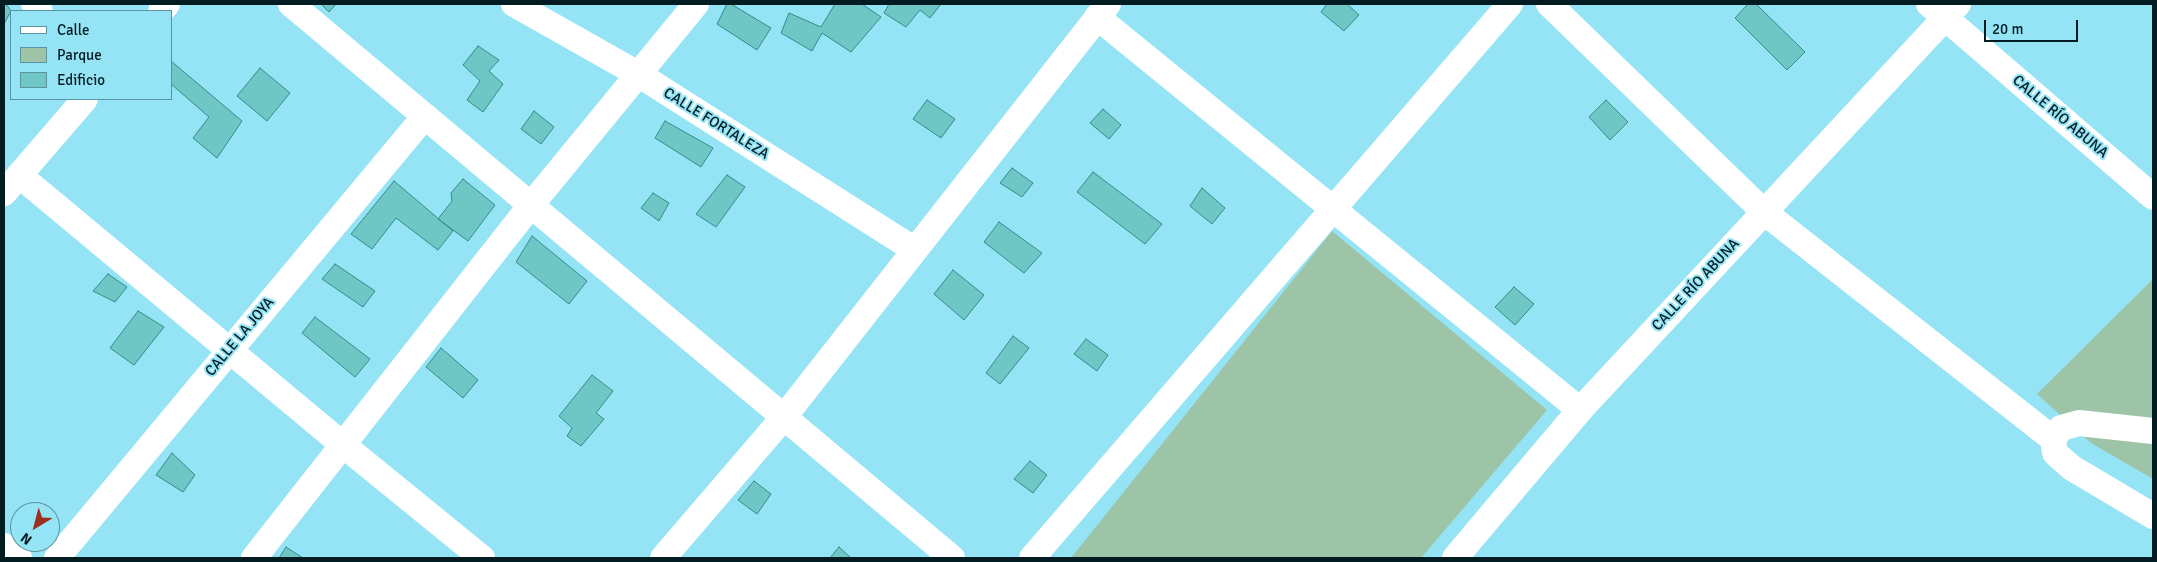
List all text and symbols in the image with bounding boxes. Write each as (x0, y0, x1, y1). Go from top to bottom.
legend (10, 10, 172, 100)
scale bar (1987, 10, 2081, 42)
text: 20 m (1992, 20, 2023, 38)
text: Calle (57, 21, 90, 39)
text: Parque (57, 46, 102, 64)
text: Edificio (57, 71, 105, 89)
street label: CALLE RÍO ABUNA (2008, 72, 2112, 162)
street label: CALLE FORTALEZA (660, 84, 772, 164)
street label: CALLE RÍO ABUNA (1649, 235, 1743, 335)
street label: CALLE LA JOYA (202, 294, 278, 380)
north arrow (10, 502, 60, 552)
text: N (17, 529, 35, 548)

